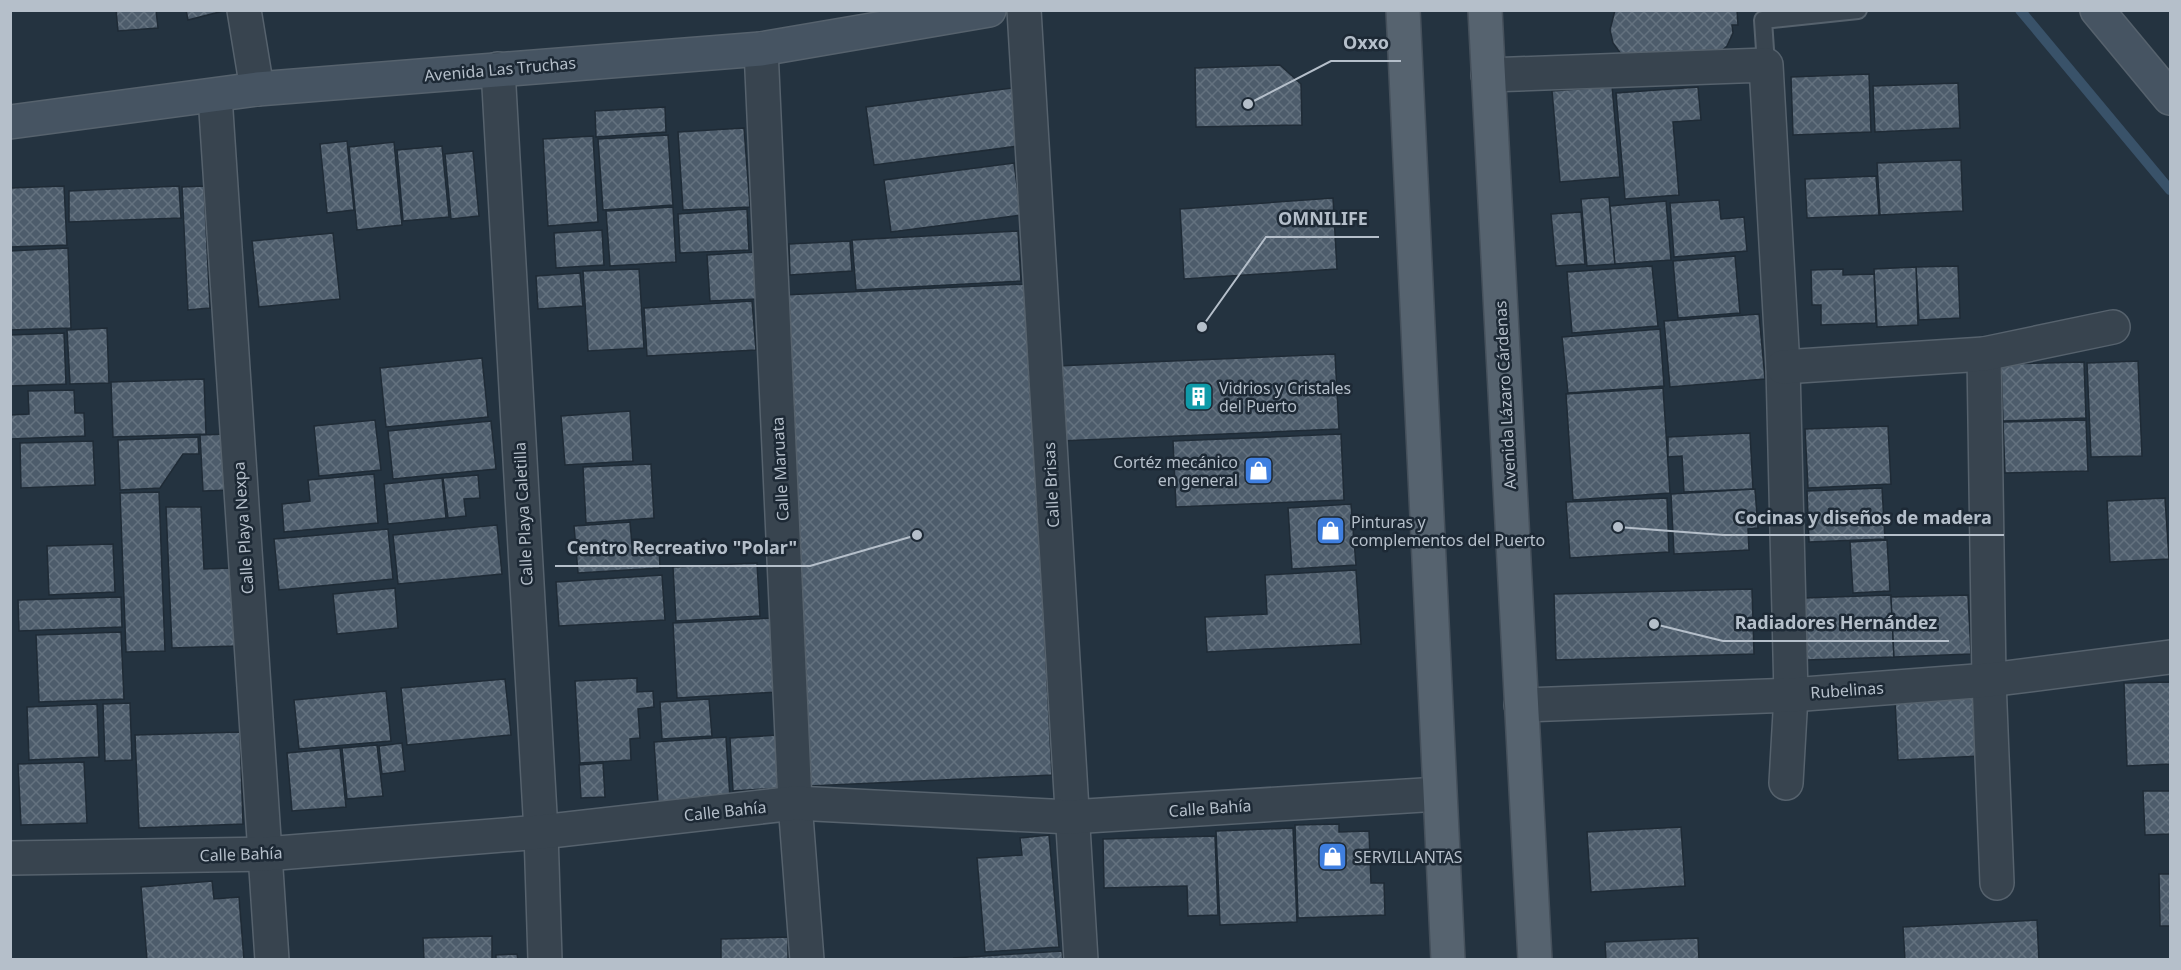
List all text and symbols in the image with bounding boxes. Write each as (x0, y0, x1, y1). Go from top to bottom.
callout: Oxxo (1331, 25, 1401, 61)
text: Oxxo (1343, 30, 1389, 54)
street label: Avenida Las Truchas (423, 51, 577, 87)
callout: OMNILIFE (1266, 201, 1379, 237)
text: OMNILIFE (1278, 206, 1368, 230)
street label: Avenida Lázaro Cárdenas (1489, 300, 1521, 490)
place label: Vidrios y Cristales del Puerto (1219, 377, 1351, 417)
building icon: Vidrios y Cristales del Puerto (1182, 381, 1214, 413)
street label: Calle Maruata (766, 416, 794, 522)
street label: Calle Brisas (1038, 441, 1064, 529)
street label: Calle Playa Caletilla (508, 442, 538, 586)
place label: Cortéz mecánico en general (1113, 451, 1238, 491)
shop icon: Cortéz mecánico en general (1243, 455, 1275, 487)
street label: Calle Playa Nexpa (227, 461, 259, 595)
callout: Cocinas y diseños de madera (1723, 499, 2004, 535)
text: Cocinas y diseños de madera (1734, 505, 1992, 529)
place label: Pinturas y complementos del Puerto (1351, 511, 1545, 551)
shop icon: Pinturas y complementos del Puerto (1314, 515, 1346, 547)
callout: Centro Recreativo "Polar" (555, 530, 810, 566)
text: Centro Recreativo "Polar" (567, 535, 797, 559)
callout: Radiadores Hernández (1723, 605, 1949, 641)
text: Radiadores Hernández (1735, 610, 1937, 634)
street label: Rubelinas (1810, 676, 1884, 704)
street label: Calle Bahía (1168, 794, 1252, 822)
street label: Calle Bahía (683, 796, 767, 826)
shop icon: SERVILLANTAS (1317, 841, 1349, 873)
street label: Calle Bahía (199, 842, 283, 866)
place label: SERVILLANTAS (1354, 846, 1463, 868)

